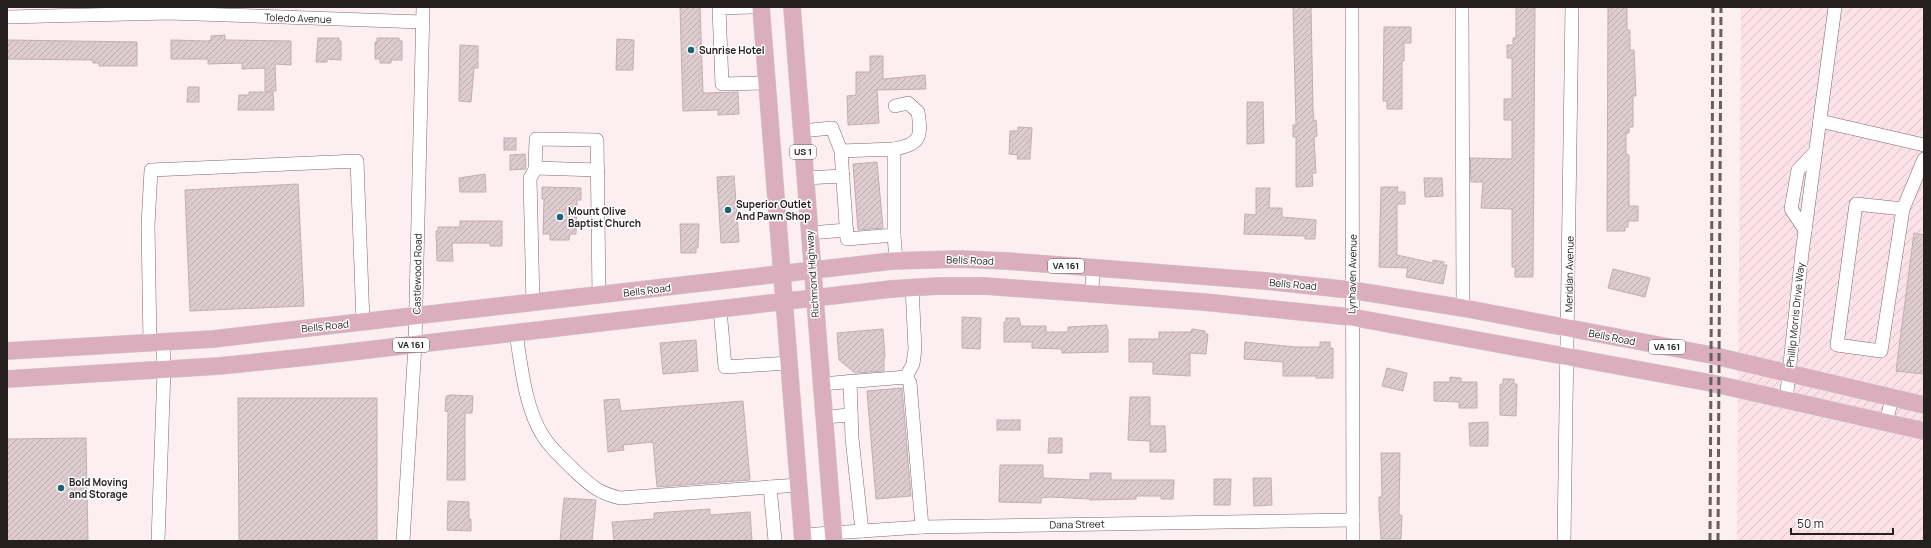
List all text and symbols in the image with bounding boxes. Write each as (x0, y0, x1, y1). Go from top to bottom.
street label: Toledo Avenue (264, 10, 332, 26)
place label: Sunrise Hotel (699, 43, 765, 57)
marker: Sunrise Hotel (686, 45, 696, 55)
road number: US 1 (790, 145, 816, 159)
place label: Superior Outlet And Pawn Shop (736, 197, 811, 223)
place label: Mount Olive Baptist Church (568, 204, 641, 230)
marker: Superior Outlet And Pawn Shop (723, 205, 733, 215)
marker: Mount Olive Baptist Church (555, 212, 565, 222)
street label: Richmond Highway (802, 229, 822, 318)
street label: Castlewood Road (409, 233, 425, 315)
street label: Lynhaven Avenue (1344, 234, 1360, 314)
street label: Meridian Avenue (1561, 236, 1577, 312)
street label: Bells Road (946, 252, 994, 268)
road number: VA 161 (1048, 259, 1084, 273)
street label: Phillip Morris Drive Way (1783, 261, 1808, 368)
street label: Bells Road (1269, 275, 1317, 293)
street label: Bells Road (623, 280, 672, 300)
street label: Bells Road (301, 317, 349, 335)
street label: Bells Road (1587, 326, 1637, 348)
road number: VA 161 (393, 338, 429, 352)
road number: VA 161 (1649, 340, 1685, 354)
place label: Bold Moving and Storage (69, 475, 128, 501)
marker: Bold Moving and Storage (56, 483, 66, 493)
scale bar (1791, 510, 1893, 536)
text: 50 m (1797, 515, 1824, 532)
street label: Dana Street (1049, 517, 1105, 531)

